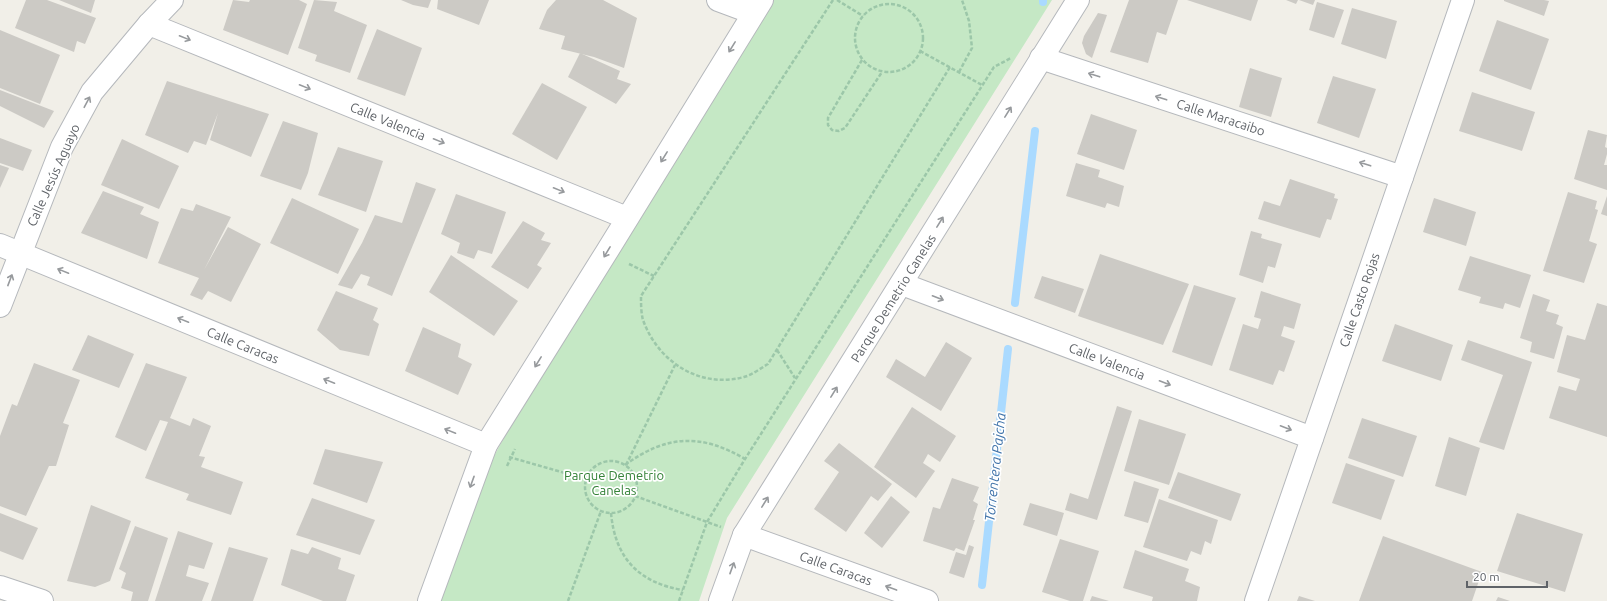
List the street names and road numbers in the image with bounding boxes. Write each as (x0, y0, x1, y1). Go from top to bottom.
street label: Calle Maracaibo (1175, 96, 1267, 138)
street label: Calle Valencia (348, 99, 428, 143)
street label: Calle Jesús Aguayo (24, 122, 82, 228)
street label: Parque Demetrio Canelas (848, 231, 938, 364)
street label: Calle Casto Rojas (1336, 251, 1382, 349)
street label: Calle Caracas (205, 324, 281, 366)
street label: Calle Valencia (1067, 340, 1147, 382)
street label: Calle Caracas (798, 548, 875, 588)

